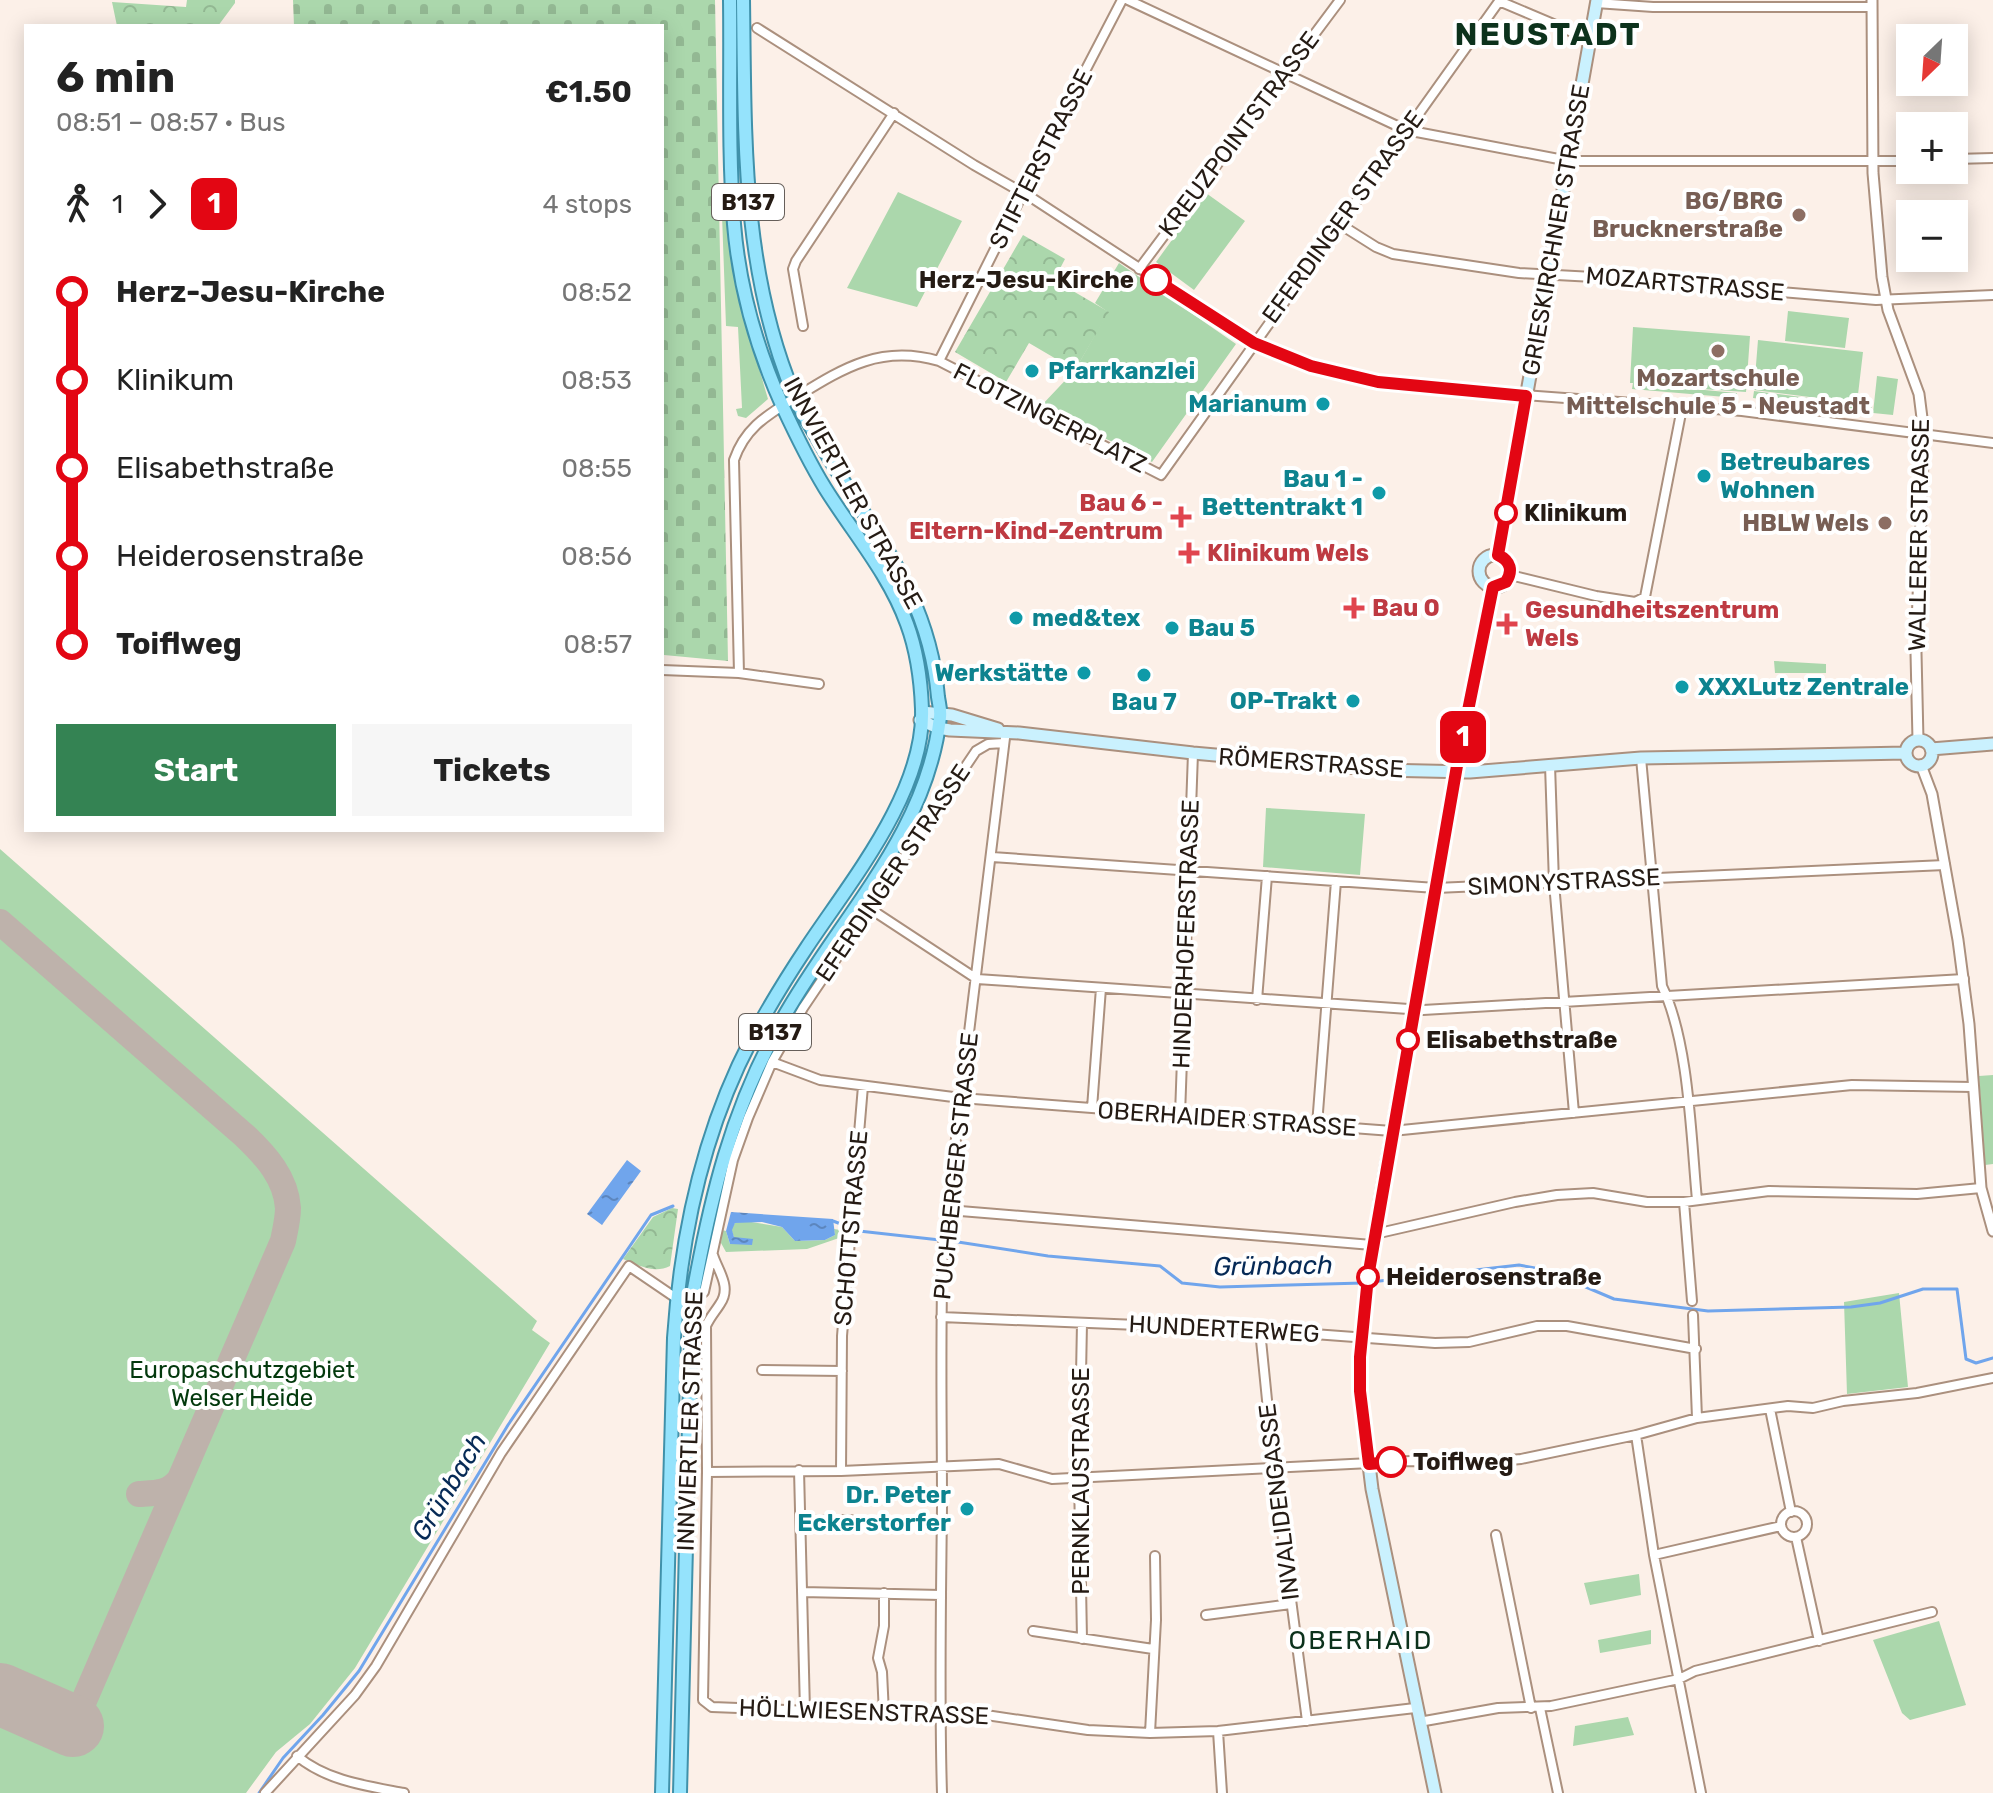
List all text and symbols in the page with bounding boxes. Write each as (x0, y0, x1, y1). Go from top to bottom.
district label: NEUSTADT (1454, 15, 1642, 53)
north arrow (1896, 24, 1968, 96)
map controls (1896, 24, 1968, 272)
street label: KREUZPOINTSTRASSE (1153, 26, 1325, 242)
text: 6 min (56, 51, 175, 103)
street label: STIFTERSTRASSE (984, 64, 1098, 254)
text: €1.50 (545, 74, 632, 110)
street label: GRIESKIRCHNER STRASSE (1517, 82, 1595, 378)
street label: EFERDINGER STRASSE (1257, 105, 1429, 329)
text: 08:51 – 08:57 · Bus (56, 107, 286, 138)
button: + (1896, 112, 1968, 184)
icon: walk (56, 182, 100, 226)
icon: forward (135, 182, 179, 226)
road number: B137 (712, 184, 784, 220)
text: 1 (207, 187, 221, 220)
place label: BG/BRG Brucknerstraße (1592, 187, 1783, 243)
text: 1 (112, 189, 123, 220)
text: 4 stops (542, 189, 632, 220)
button: − (1896, 200, 1968, 272)
marker: BG/BRG Brucknerstraße (1790, 206, 1808, 224)
street label: MOZARTSTRASSE (1584, 261, 1786, 307)
marker: Herz-Jesu-Kirche (1141, 265, 1171, 295)
place label: Herz-Jesu-Kirche (919, 266, 1134, 294)
text: Herz-Jesu-Kirche (116, 274, 385, 310)
text: 08:52 (562, 277, 632, 308)
marker: Mozartschule Mittelschule 5 - Neustadt (1709, 342, 1727, 360)
street label: FLOTZINGERPLATZ (949, 357, 1151, 479)
place label: Pfarrkanzlei (1048, 357, 1195, 385)
text: Klinikum (116, 362, 234, 398)
marker: Pfarrkanzlei (1023, 362, 1041, 380)
place label: Mozartschule Mittelschule 5 - Neustadt (1566, 364, 1870, 420)
text: 08:53 (561, 365, 632, 396)
street label: INNVIERTLER STRASSE (778, 372, 928, 614)
place label: Marianum (1188, 390, 1307, 418)
marker: Marianum (1314, 395, 1332, 413)
street label: WALLERER STRASSE (1903, 418, 1935, 652)
place label: Betreubares Wohnen (1720, 448, 1870, 504)
text: Elisabethstraße (116, 450, 334, 486)
text: 08:55 (561, 453, 632, 484)
place label: Bau 1 - Bettentrakt 1 (1202, 465, 1363, 521)
marker: Betreubares Wohnen (1695, 467, 1713, 485)
marker: Bau 1 - Bettentrakt 1 (1370, 484, 1388, 502)
place label: Bau 6 - Eltern-Kind-Zentrum (909, 489, 1163, 545)
place label: Klinikum (1524, 499, 1627, 527)
marker: Klinikum (1495, 502, 1517, 524)
marker: Bau 6 - Eltern-Kind-Zentrum (1170, 506, 1192, 528)
place label: HBLW Wels (1742, 509, 1869, 537)
marker: HBLW Wels (1876, 514, 1894, 532)
text: Heiderosenstraße (116, 538, 364, 574)
place label: Klinikum Wels (1207, 539, 1369, 567)
text: 08:56 (561, 541, 632, 572)
marker: Klinikum Wels (1178, 542, 1200, 564)
place label: Bau 0 (1372, 594, 1440, 622)
place label: Gesundheitszentrum Wels (1525, 596, 1779, 652)
marker: Bau 0 (1343, 597, 1365, 619)
place label: med&tex (1032, 604, 1140, 632)
marker: med&tex (1007, 609, 1025, 627)
marker: Gesundheitszentrum Wels (1496, 613, 1518, 635)
place label: Bau 5 (1188, 614, 1255, 642)
marker: Bau 5 (1163, 619, 1181, 637)
text: Toiflweg (116, 626, 242, 662)
text: 08:57 (564, 629, 632, 660)
place label: Werkstätte (934, 659, 1068, 687)
marker: Werkstätte (1075, 664, 1093, 682)
marker: Bau 7 (1135, 666, 1153, 684)
place label: XXXLutz Zentrale (1698, 673, 1909, 701)
marker: XXXLutz Zentrale (1673, 678, 1691, 696)
place label: OP-Trakt (1230, 687, 1337, 715)
place label: Bau 7 (1111, 688, 1177, 716)
marker: OP-Trakt (1344, 692, 1362, 710)
line badge: 1 (1437, 711, 1489, 763)
text: 1 (1456, 720, 1470, 753)
button: Start (56, 724, 336, 816)
button: Tickets (352, 724, 632, 816)
street label: RÖMERSTRASSE (1217, 743, 1405, 783)
street label: EFERDINGER STRASSE (810, 759, 976, 987)
street label: HINDERHOFERSTRASSE (1167, 799, 1205, 1069)
street label: SIMONYSTRASSE (1467, 863, 1661, 901)
road number: B137 (739, 1014, 811, 1050)
place label: Elisabethstraße (1426, 1026, 1618, 1054)
marker: Elisabethstraße (1397, 1029, 1419, 1051)
street label: PUCHBERGER STRASSE (928, 1031, 984, 1301)
street label: OBERHAIDER STRASSE (1097, 1096, 1357, 1142)
street label: SCHOTTSTRASSE (829, 1129, 873, 1327)
water label: Grünbach (1213, 1249, 1333, 1283)
place label: Heiderosenstraße (1386, 1263, 1602, 1291)
marker: Heiderosenstraße (1357, 1266, 1379, 1288)
street label: INNVIERTLER STRASSE (671, 1290, 709, 1552)
street label: HUNDERTERWEG (1128, 1310, 1320, 1348)
park label: Europaschutzgebiet Welser Heide (129, 1356, 355, 1412)
street label: PERNKLAUSTRASSE (1067, 1367, 1095, 1595)
street label: INVALIDENGASSE (1253, 1402, 1305, 1602)
water label: Grünbach (405, 1428, 493, 1546)
marker: Toiflweg (1376, 1447, 1406, 1477)
place label: Toiflweg (1413, 1448, 1514, 1476)
place label: Dr. Peter Eckerstorfer (797, 1481, 951, 1537)
marker: Dr. Peter Eckerstorfer (958, 1500, 976, 1518)
district label: OBERHAID (1289, 1625, 1433, 1656)
street label: HÖLLWIESENSTRASSE (738, 1694, 990, 1730)

